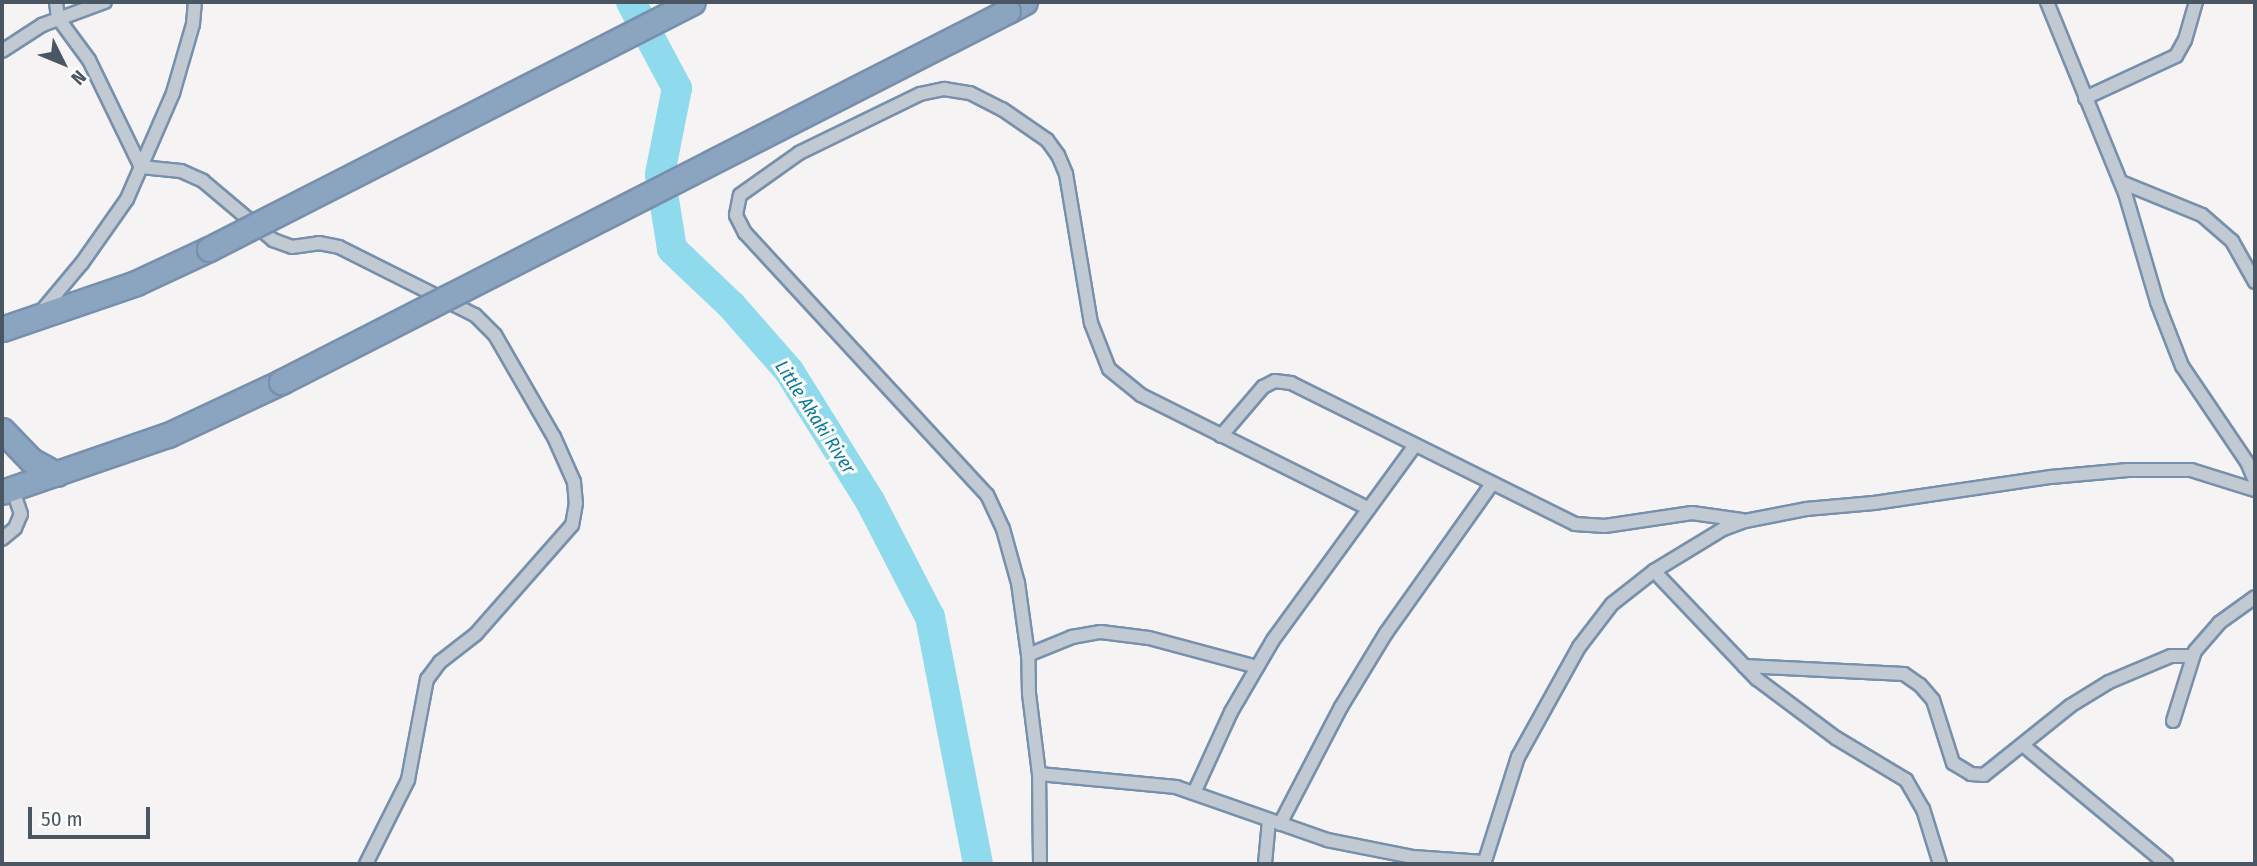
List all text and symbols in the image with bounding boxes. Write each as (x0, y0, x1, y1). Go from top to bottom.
north arrow (28, 28, 98, 98)
text: N (66, 66, 91, 90)
water label: Little Akaki River (770, 356, 860, 478)
scale bar (32, 792, 154, 836)
text: 50 m (41, 806, 83, 832)

